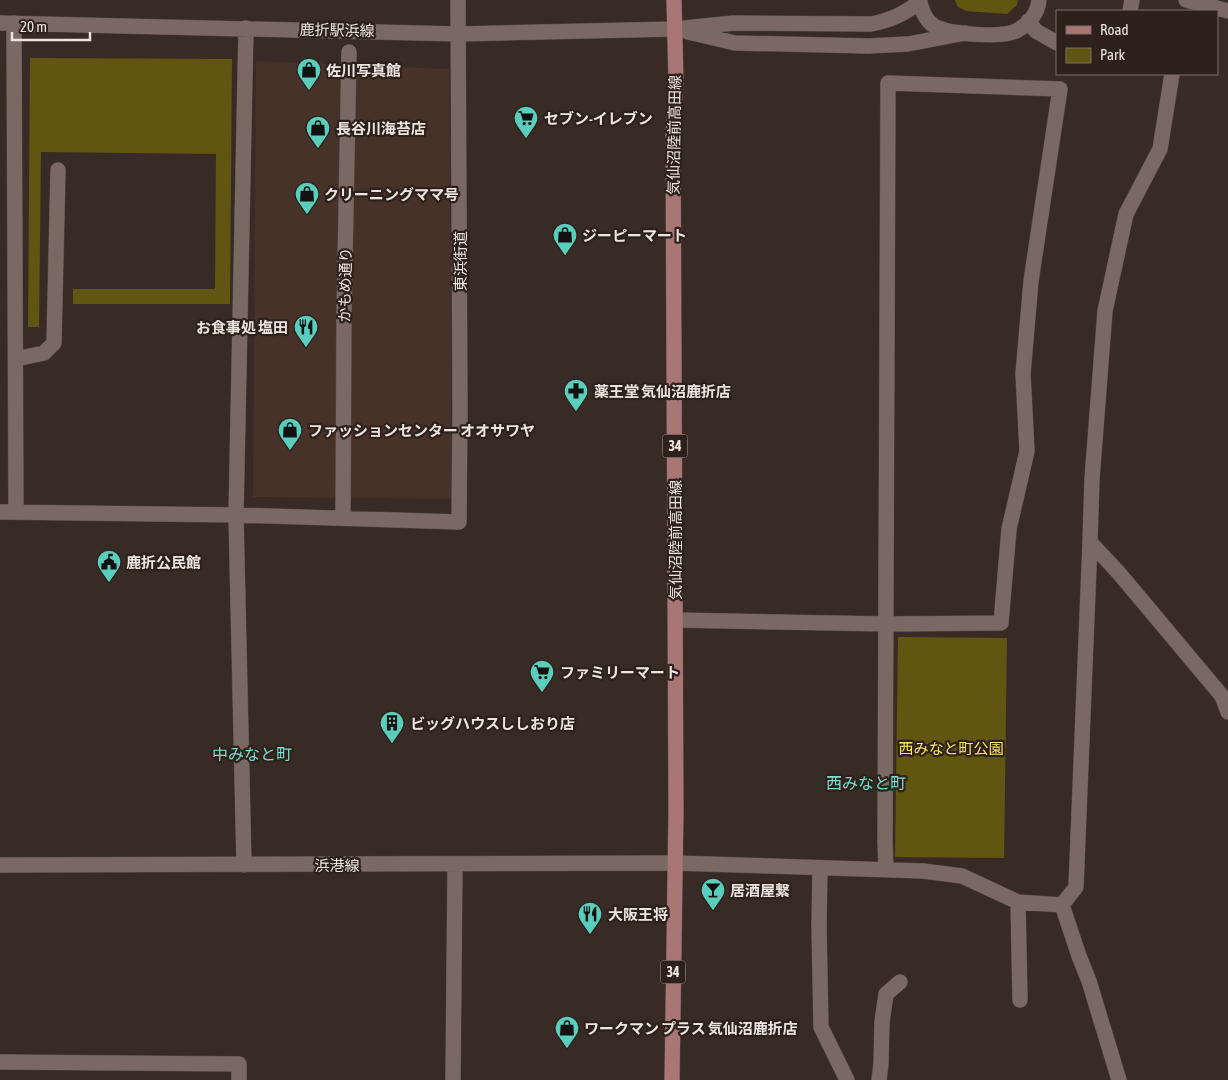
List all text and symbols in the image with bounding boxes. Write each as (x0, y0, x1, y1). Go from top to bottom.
scale bar (12, 10, 90, 42)
legend (1056, 10, 1218, 75)
text: 20 m (20, 18, 47, 35)
street label: 鹿折駅浜線 (299, 21, 375, 39)
text: Road (1100, 21, 1129, 38)
text: Park (1100, 46, 1125, 63)
shop icon: 佐川写真館 (296, 57, 322, 91)
place label: 佐川写真館 (326, 62, 401, 79)
street label: 気仙沼陸前高田線 (664, 75, 684, 195)
supermarket icon: セブン-イレブン (513, 105, 539, 139)
place label: セブン-イレブン (544, 110, 653, 127)
shop icon: 長谷川海苔店 (305, 115, 331, 149)
place label: 長谷川海苔店 (336, 120, 426, 137)
shop icon: クリーニングママ号 (294, 181, 320, 215)
place label: クリーニングママ号 (324, 186, 459, 203)
shop icon: ジーピーマート (552, 222, 578, 256)
place label: ジーピーマート (582, 227, 687, 244)
street label: 東浜街道 (452, 231, 469, 291)
street label: かもめ通り (336, 247, 354, 323)
restaurant icon: お食事処 塩田 (293, 314, 319, 348)
place label: お食事処 塩田 (196, 319, 288, 336)
pharmacy icon: 薬王堂 気仙沼鹿折店 (563, 378, 589, 412)
place label: 薬王堂 気仙沼鹿折店 (594, 383, 731, 400)
shop icon: ファッションセンター オオサワヤ (277, 417, 303, 451)
place label: ファッションセンター オオサワヤ (308, 422, 535, 439)
road number: 34 (662, 434, 688, 458)
street label: 気仙沼陸前高田線 (667, 480, 684, 600)
public building icon: 鹿折公民館 (96, 549, 122, 583)
place label: 鹿折公民館 (126, 554, 201, 571)
supermarket icon: ファミリーマート (529, 659, 555, 693)
place label: ファミリーマート (560, 664, 680, 681)
building icon: ビッグハウスししおり店 (379, 710, 405, 744)
place label: ビッグハウスししおり店 (410, 715, 575, 732)
park label: 西みなと町公園 (898, 740, 1004, 757)
district label: 中みなと町 (212, 745, 292, 763)
district label: 西みなと町 (826, 774, 906, 792)
street label: 浜港線 (314, 857, 360, 874)
bar icon: 居酒屋繋 (700, 877, 726, 911)
place label: 居酒屋繋 (730, 882, 790, 899)
restaurant icon: 大阪王将 (577, 901, 603, 935)
place label: 大阪王将 (608, 906, 668, 923)
road number: 34 (660, 960, 686, 984)
shop icon: ワークマン プラス 気仙沼鹿折店 (554, 1015, 580, 1049)
place label: ワークマン プラス 気仙沼鹿折店 (584, 1020, 798, 1037)

